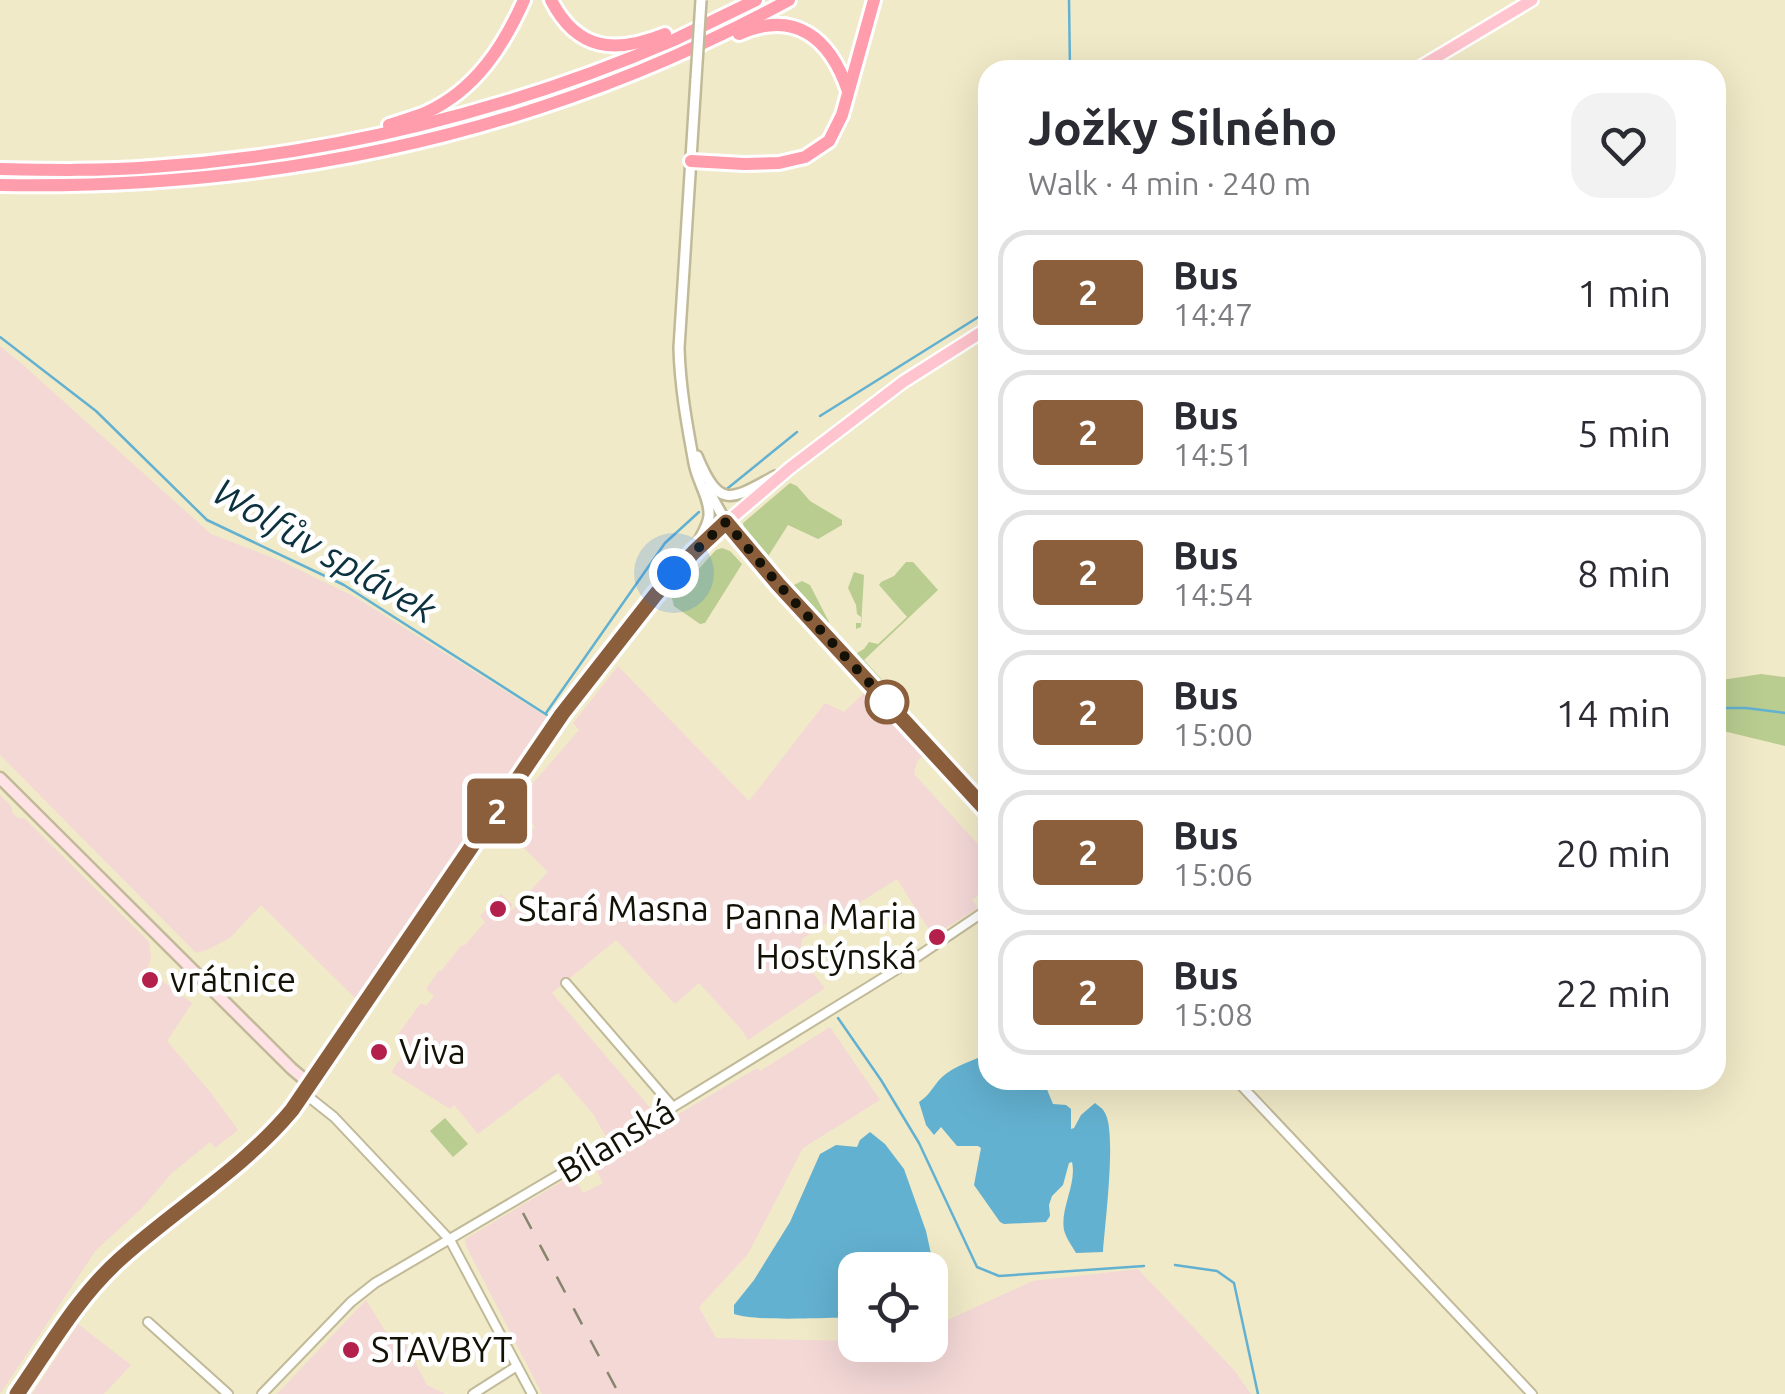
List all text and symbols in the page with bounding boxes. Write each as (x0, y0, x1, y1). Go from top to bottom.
button: heart (1571, 93, 1676, 198)
text: Jožky Silného (1028, 100, 1337, 154)
text: Walk · 4 min · 240 m (1028, 165, 1311, 201)
text: Bus (1173, 254, 1238, 296)
text: 2 (1078, 272, 1098, 312)
text: 1 min (1577, 272, 1671, 314)
text: 14:47 (1173, 296, 1253, 332)
text: Bus (1173, 394, 1238, 436)
text: 2 (1078, 412, 1098, 452)
text: 5 min (1577, 412, 1671, 454)
text: 14:51 (1173, 436, 1253, 472)
water label: Wolfův splávek (207, 469, 445, 631)
text: Bus (1173, 534, 1238, 576)
your location (649, 548, 699, 598)
text: 2 (1078, 552, 1098, 592)
text: 8 min (1577, 552, 1671, 594)
text: 14:54 (1173, 576, 1253, 612)
text: Bus (1173, 674, 1238, 716)
unlabelled marker (866, 681, 908, 723)
text: 2 (1078, 692, 1098, 732)
text: 14 min (1556, 692, 1671, 734)
text: 15:00 (1173, 716, 1253, 752)
line badge: 2 (464, 778, 530, 844)
text: 2 (487, 791, 507, 831)
text: Bus (1173, 814, 1238, 856)
text: 2 (1078, 832, 1098, 872)
text: 20 min (1556, 832, 1671, 874)
text: 15:06 (1173, 856, 1253, 892)
place label: Stará Masna (518, 888, 709, 928)
place label: Panna Maria Hostýnská (724, 896, 917, 976)
marker: Stará Masna (487, 898, 509, 920)
marker: Panna Maria Hostýnská (926, 926, 948, 948)
text: Bus (1173, 954, 1238, 996)
place label: vrátnice (170, 959, 296, 999)
marker: vrátnice (139, 969, 161, 991)
text: 2 (1078, 972, 1098, 1012)
text: 22 min (1556, 972, 1671, 1014)
text: 15:08 (1173, 996, 1253, 1032)
place label: Viva (399, 1031, 466, 1071)
marker: Viva (368, 1041, 390, 1063)
street label: Bílanská (550, 1090, 681, 1190)
map controls (838, 1252, 948, 1362)
button: locate (838, 1252, 948, 1362)
place label: STAVBYT (371, 1329, 512, 1369)
marker: STAVBYT (340, 1339, 362, 1361)

